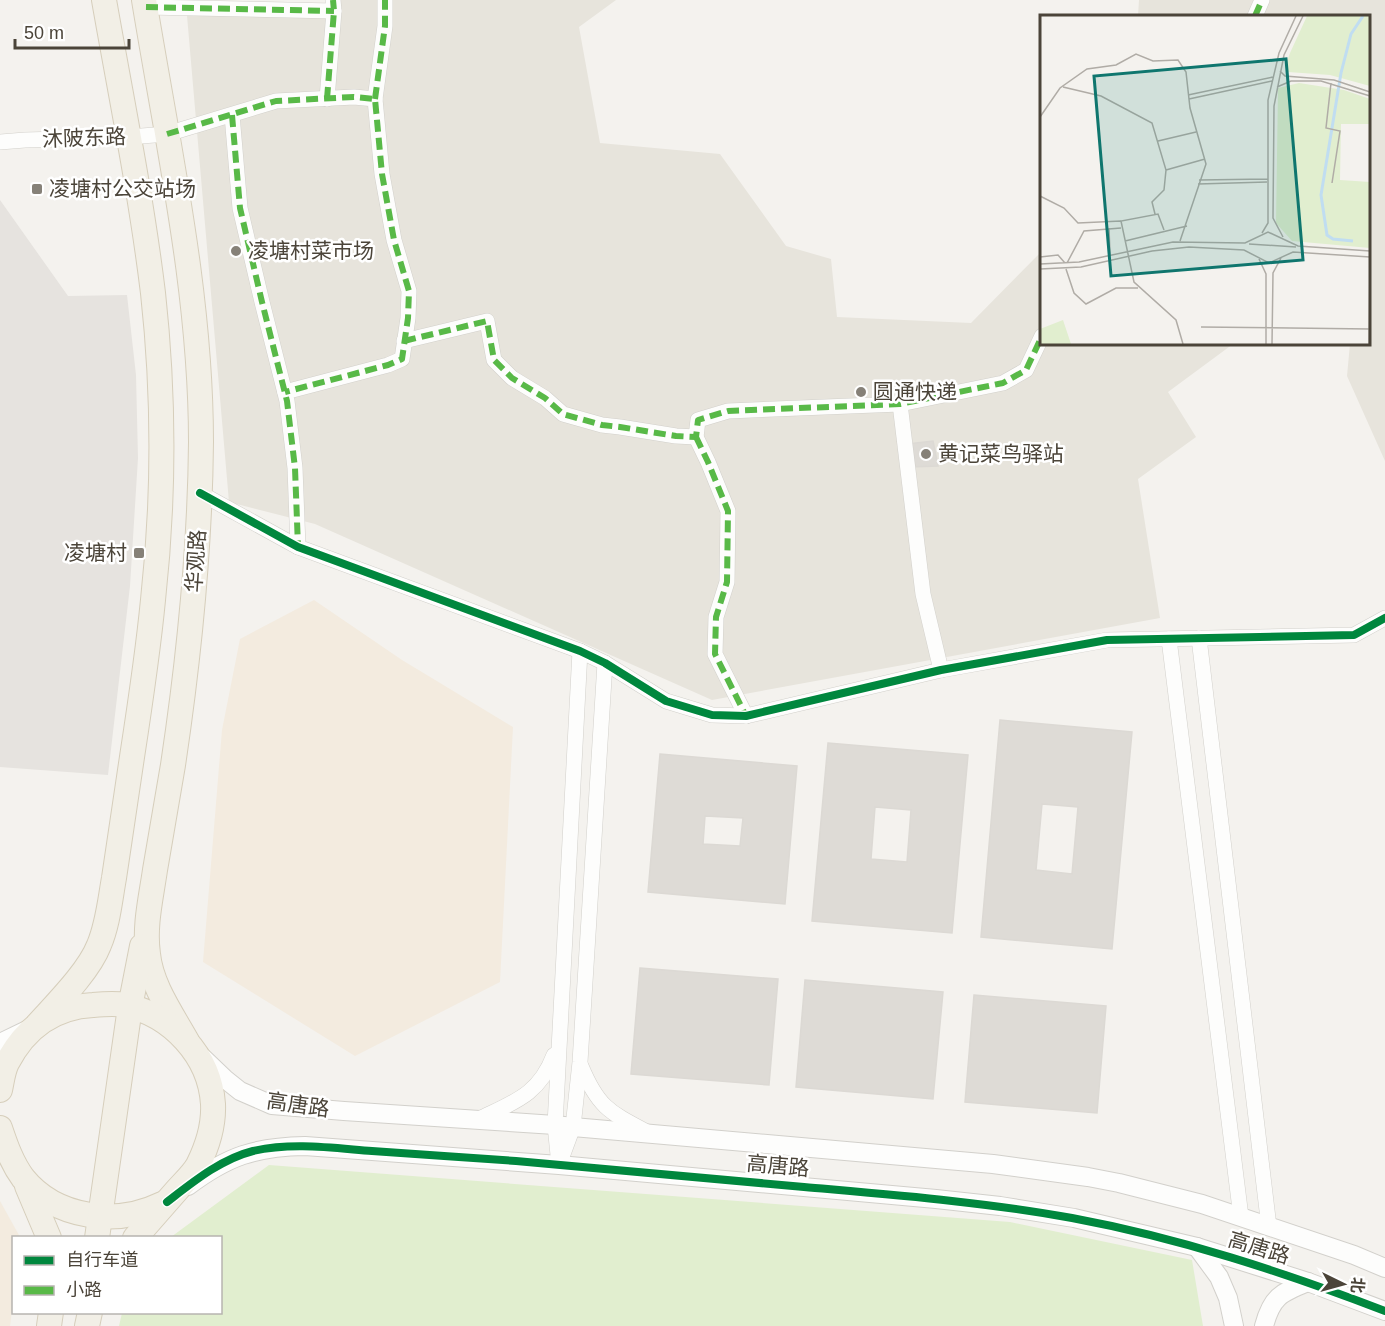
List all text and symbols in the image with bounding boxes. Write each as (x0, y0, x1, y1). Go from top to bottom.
scale bar (15, 12, 129, 50)
inset map (1040, 15, 1370, 345)
text: 50 m (24, 23, 64, 43)
street label: 沐陂东路 (42, 125, 126, 150)
place label: 凌塘村公交站场 (49, 177, 196, 200)
marker: 凌塘村公交站场 (30, 182, 44, 196)
place label: 凌塘村菜市场 (248, 239, 374, 262)
marker: 凌塘村菜市场 (229, 244, 243, 258)
place label: 圆通快递 (873, 380, 957, 403)
marker: 圆通快递 (854, 385, 868, 399)
place label: 黄记菜鸟驿站 (938, 442, 1064, 465)
marker: 黄记菜鸟驿站 (919, 447, 933, 461)
street label: 华观路 (182, 529, 209, 593)
place label: 凌塘村 (64, 541, 127, 564)
marker: 凌塘村 (132, 546, 146, 560)
street label: 高唐路 (265, 1089, 331, 1120)
street label: 高唐路 (746, 1151, 810, 1180)
street label: 高唐路 (1226, 1227, 1293, 1268)
legend (12, 1236, 222, 1314)
text: 自行车道 (66, 1250, 138, 1270)
north arrow (1313, 1254, 1373, 1314)
text: 北 (1348, 1277, 1367, 1294)
text: 小路 (66, 1280, 102, 1300)

